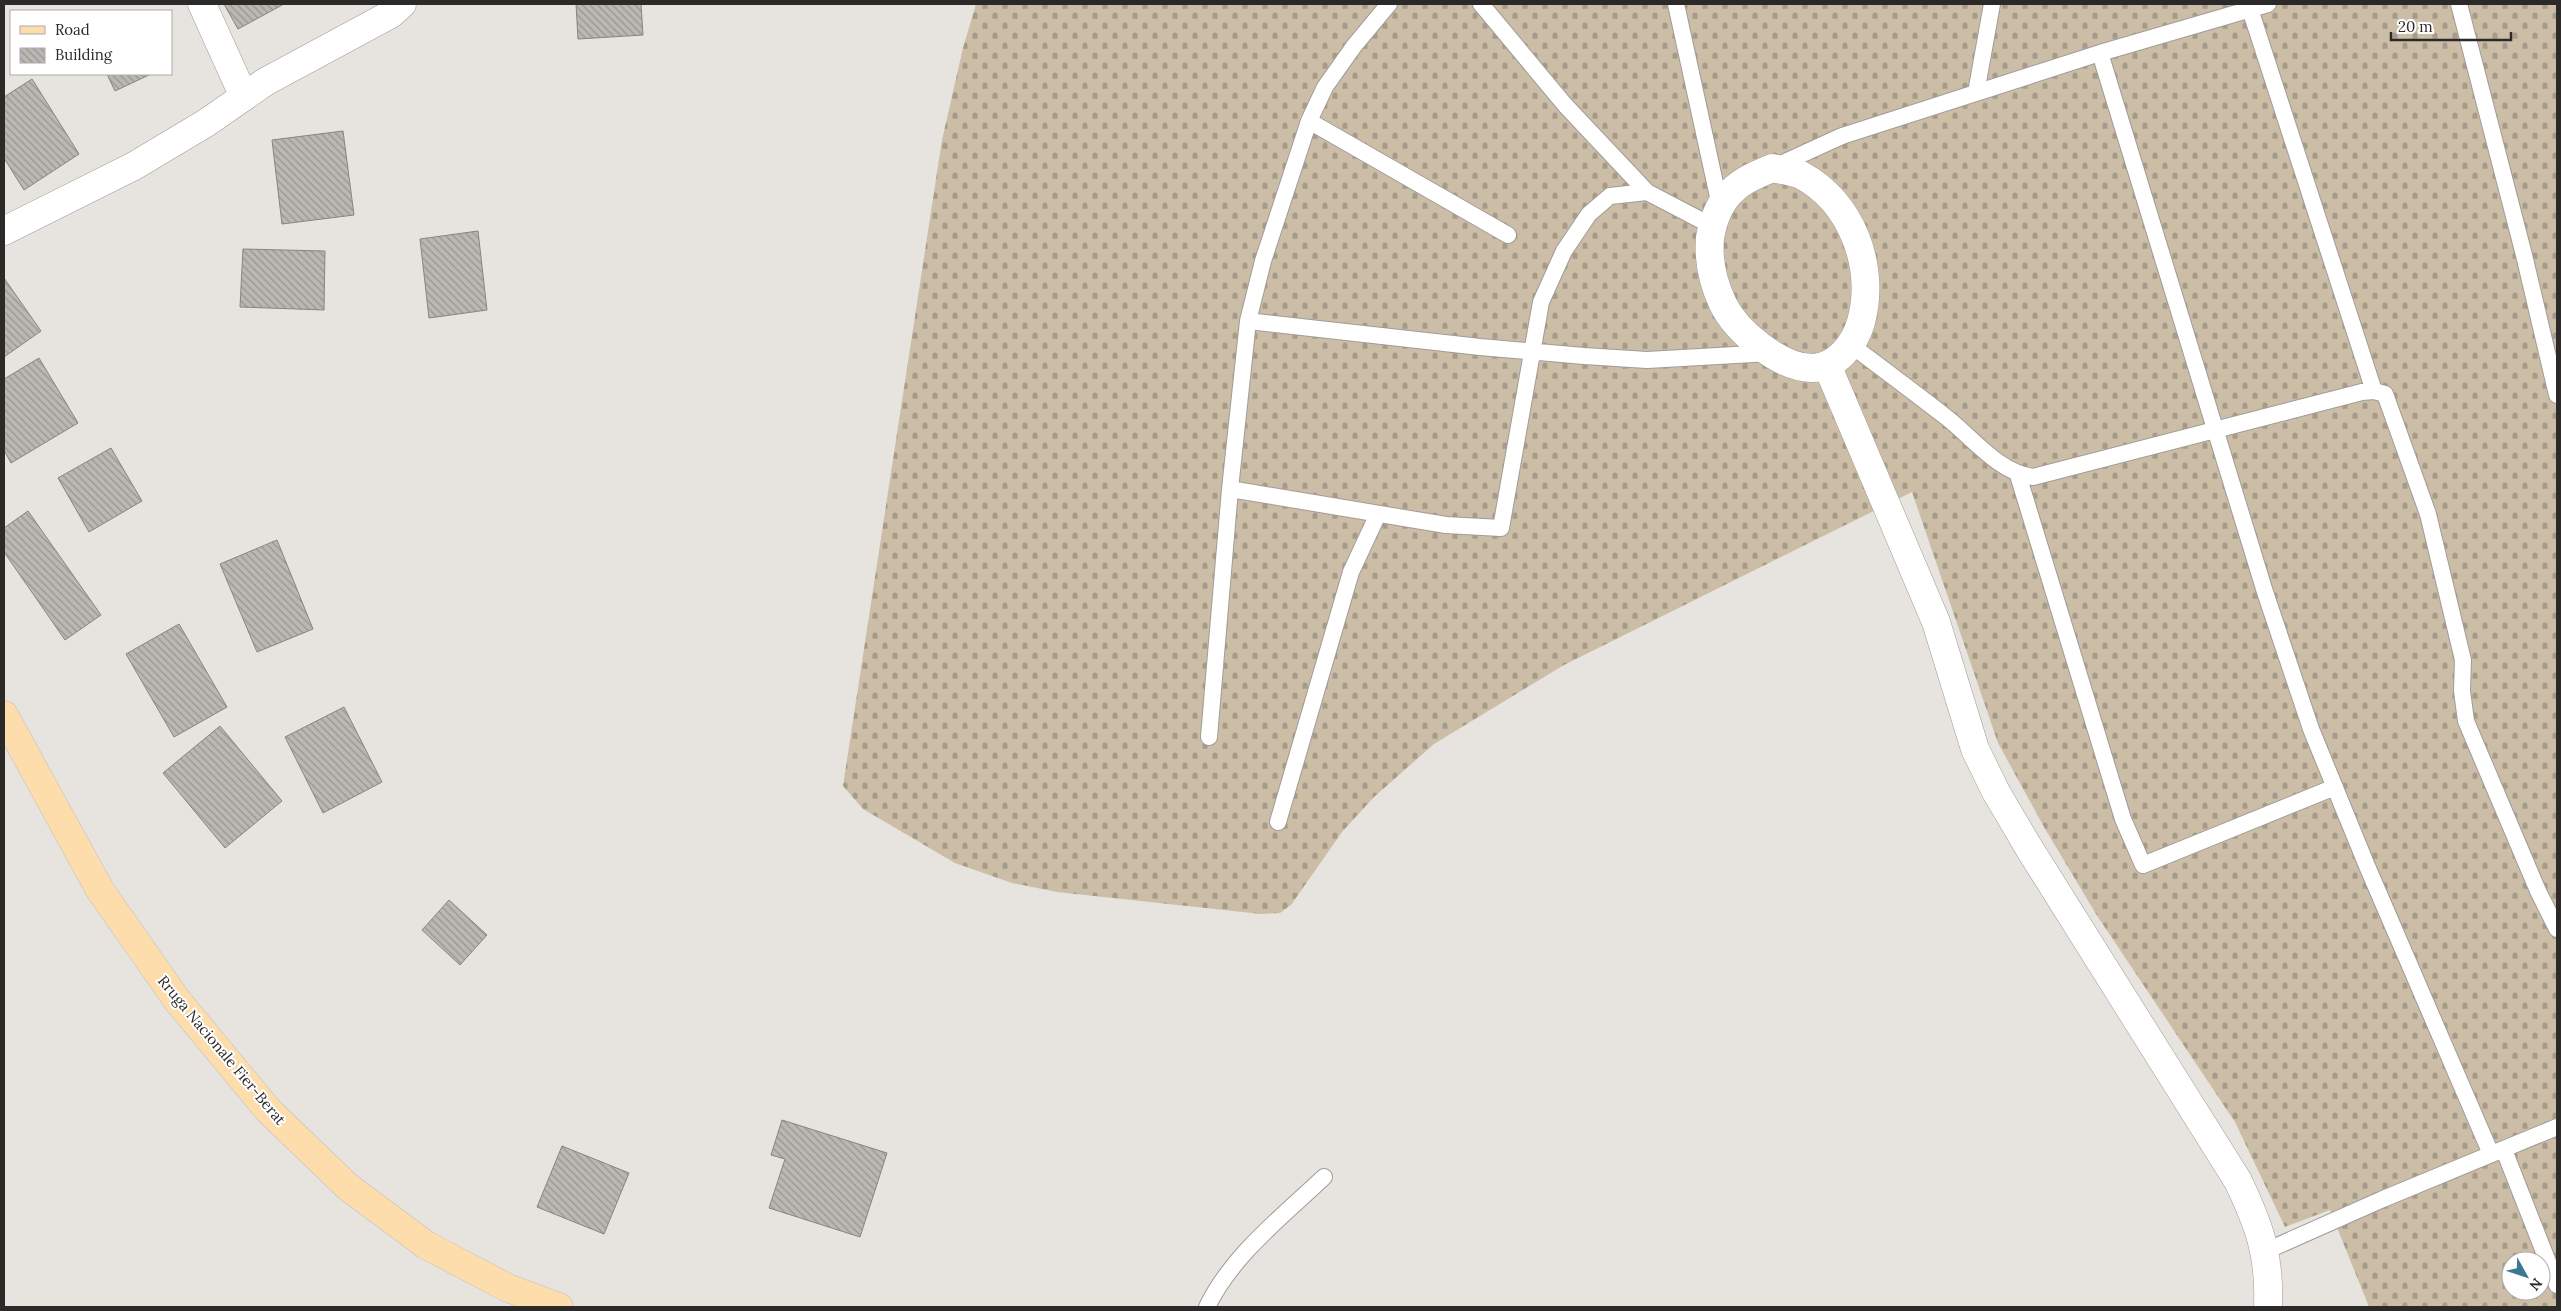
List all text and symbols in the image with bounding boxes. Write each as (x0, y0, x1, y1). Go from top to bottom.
legend (10, 10, 172, 75)
scale bar (2391, 10, 2511, 42)
text: 20 m (2398, 17, 2433, 36)
text: Road (55, 20, 90, 39)
text: Building (55, 45, 113, 64)
street label: Rruga Nacionale Fier-Berat (154, 971, 290, 1129)
north arrow (2501, 1251, 2551, 1301)
text: N (2525, 1274, 2546, 1294)

